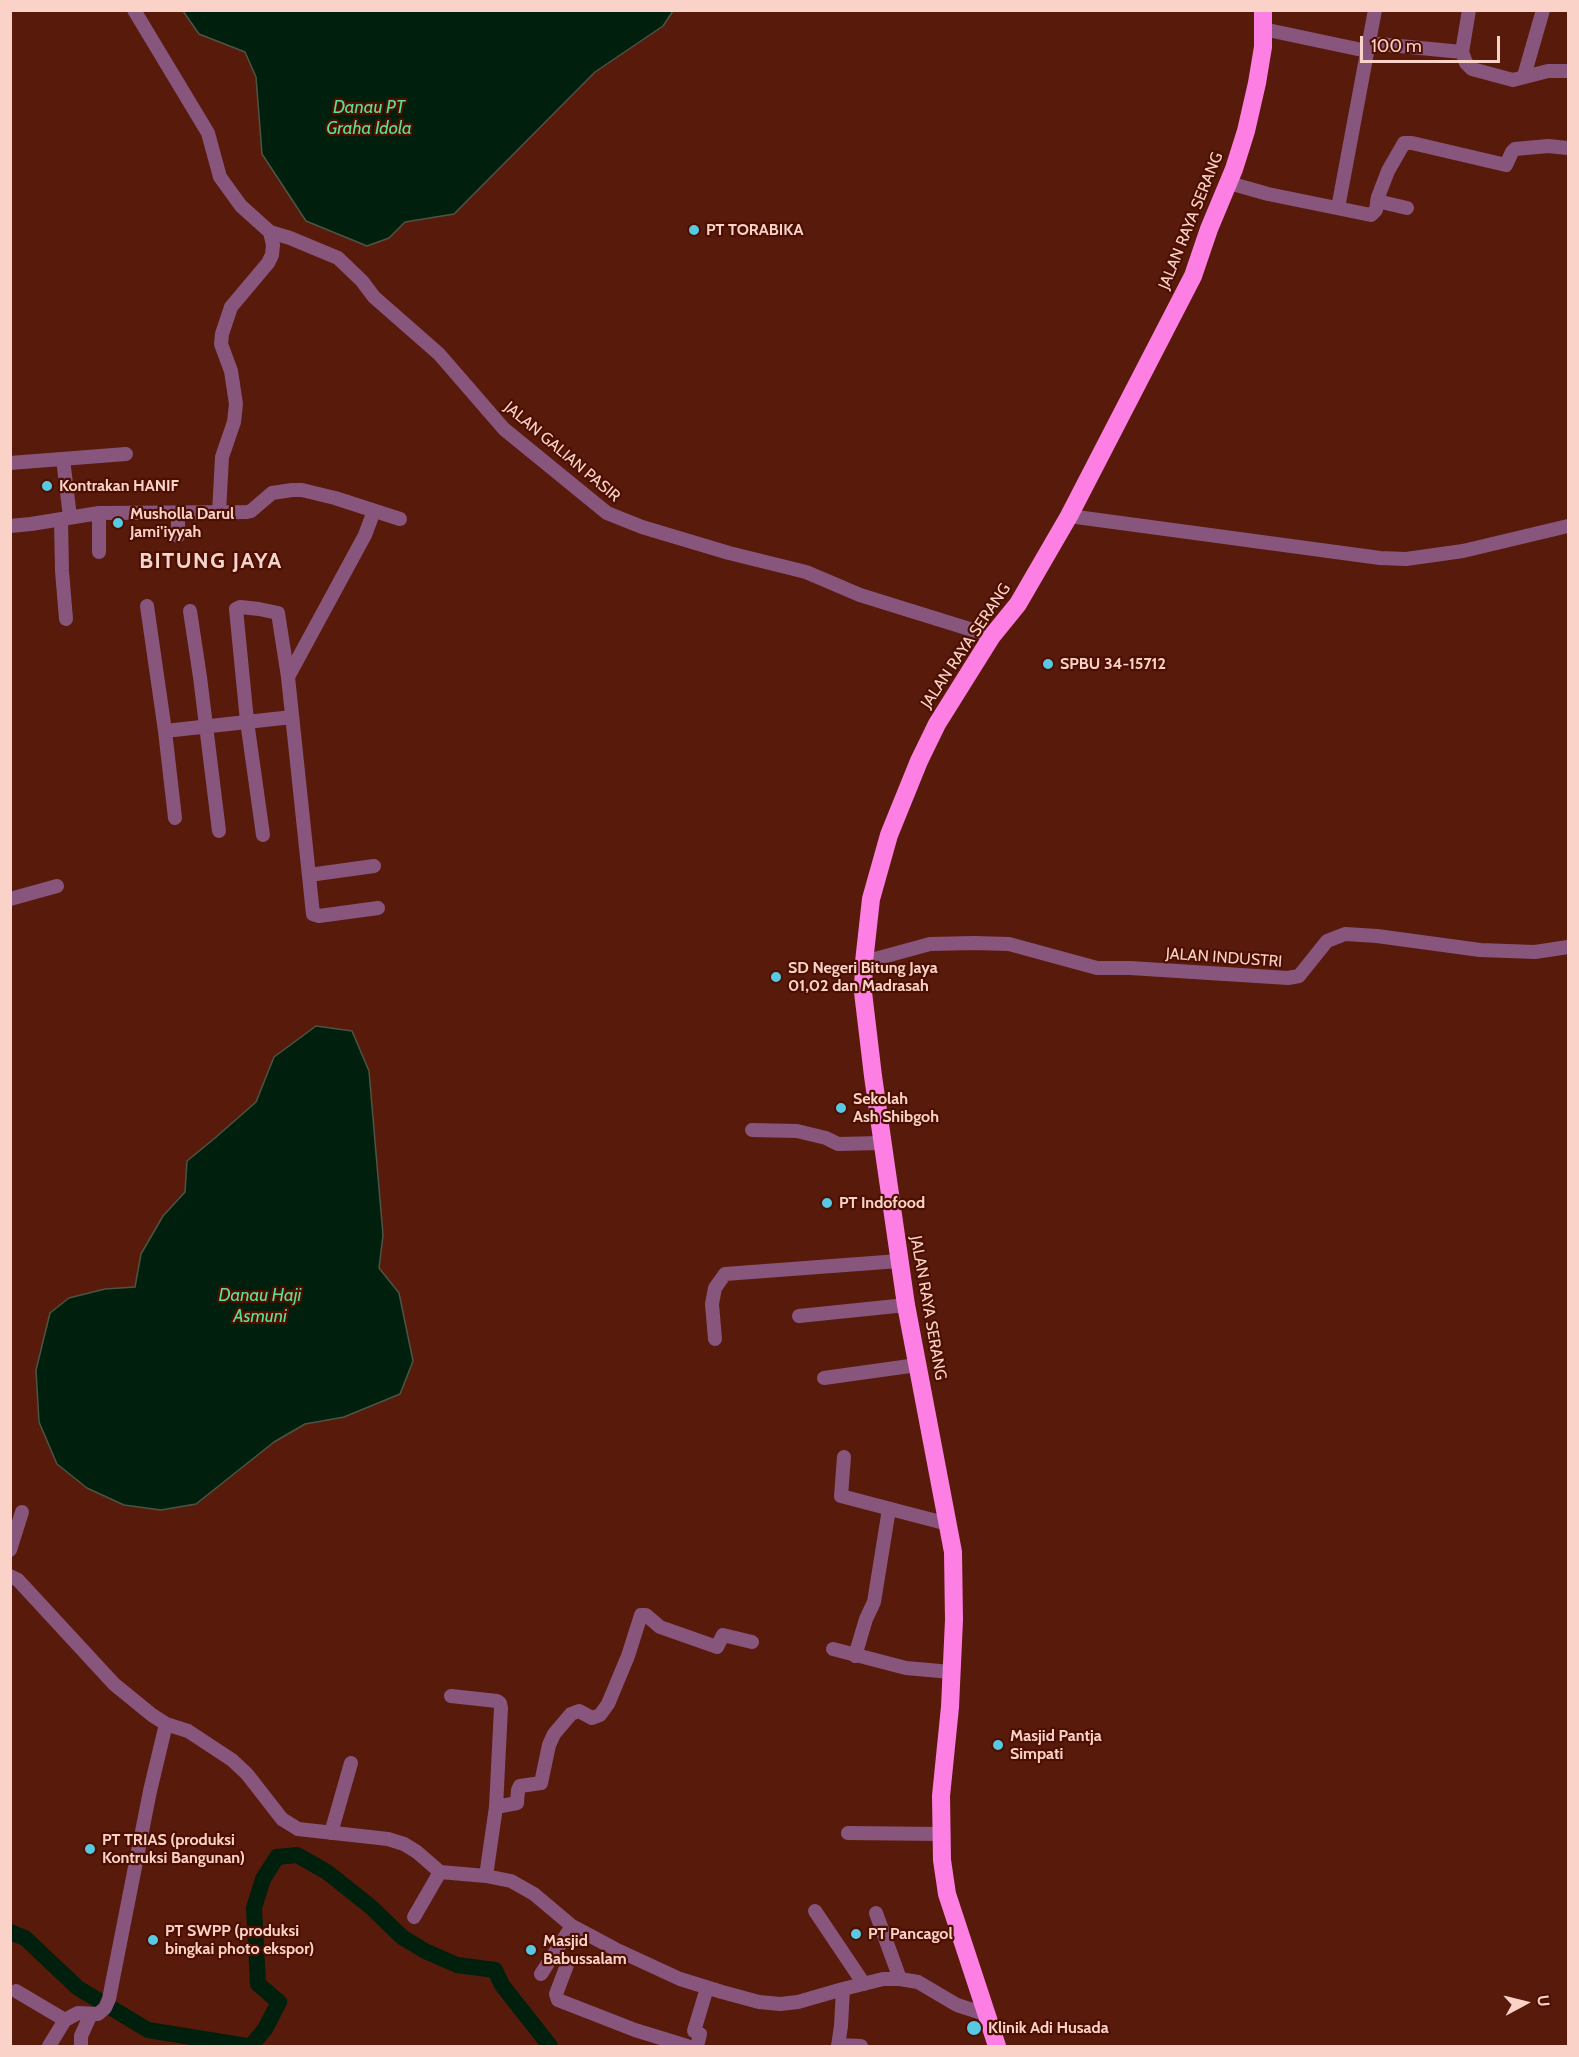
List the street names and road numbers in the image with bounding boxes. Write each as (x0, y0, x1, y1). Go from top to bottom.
street label: JALAN RAYA SERANG (1155, 150, 1227, 292)
street label: JALAN GALIAN PASIR (500, 398, 624, 506)
street label: JALAN RAYA SERANG (917, 580, 1015, 712)
street label: JALAN INDUSTRI (1165, 944, 1283, 972)
street label: JALAN RAYA SERANG (906, 1234, 950, 1382)

